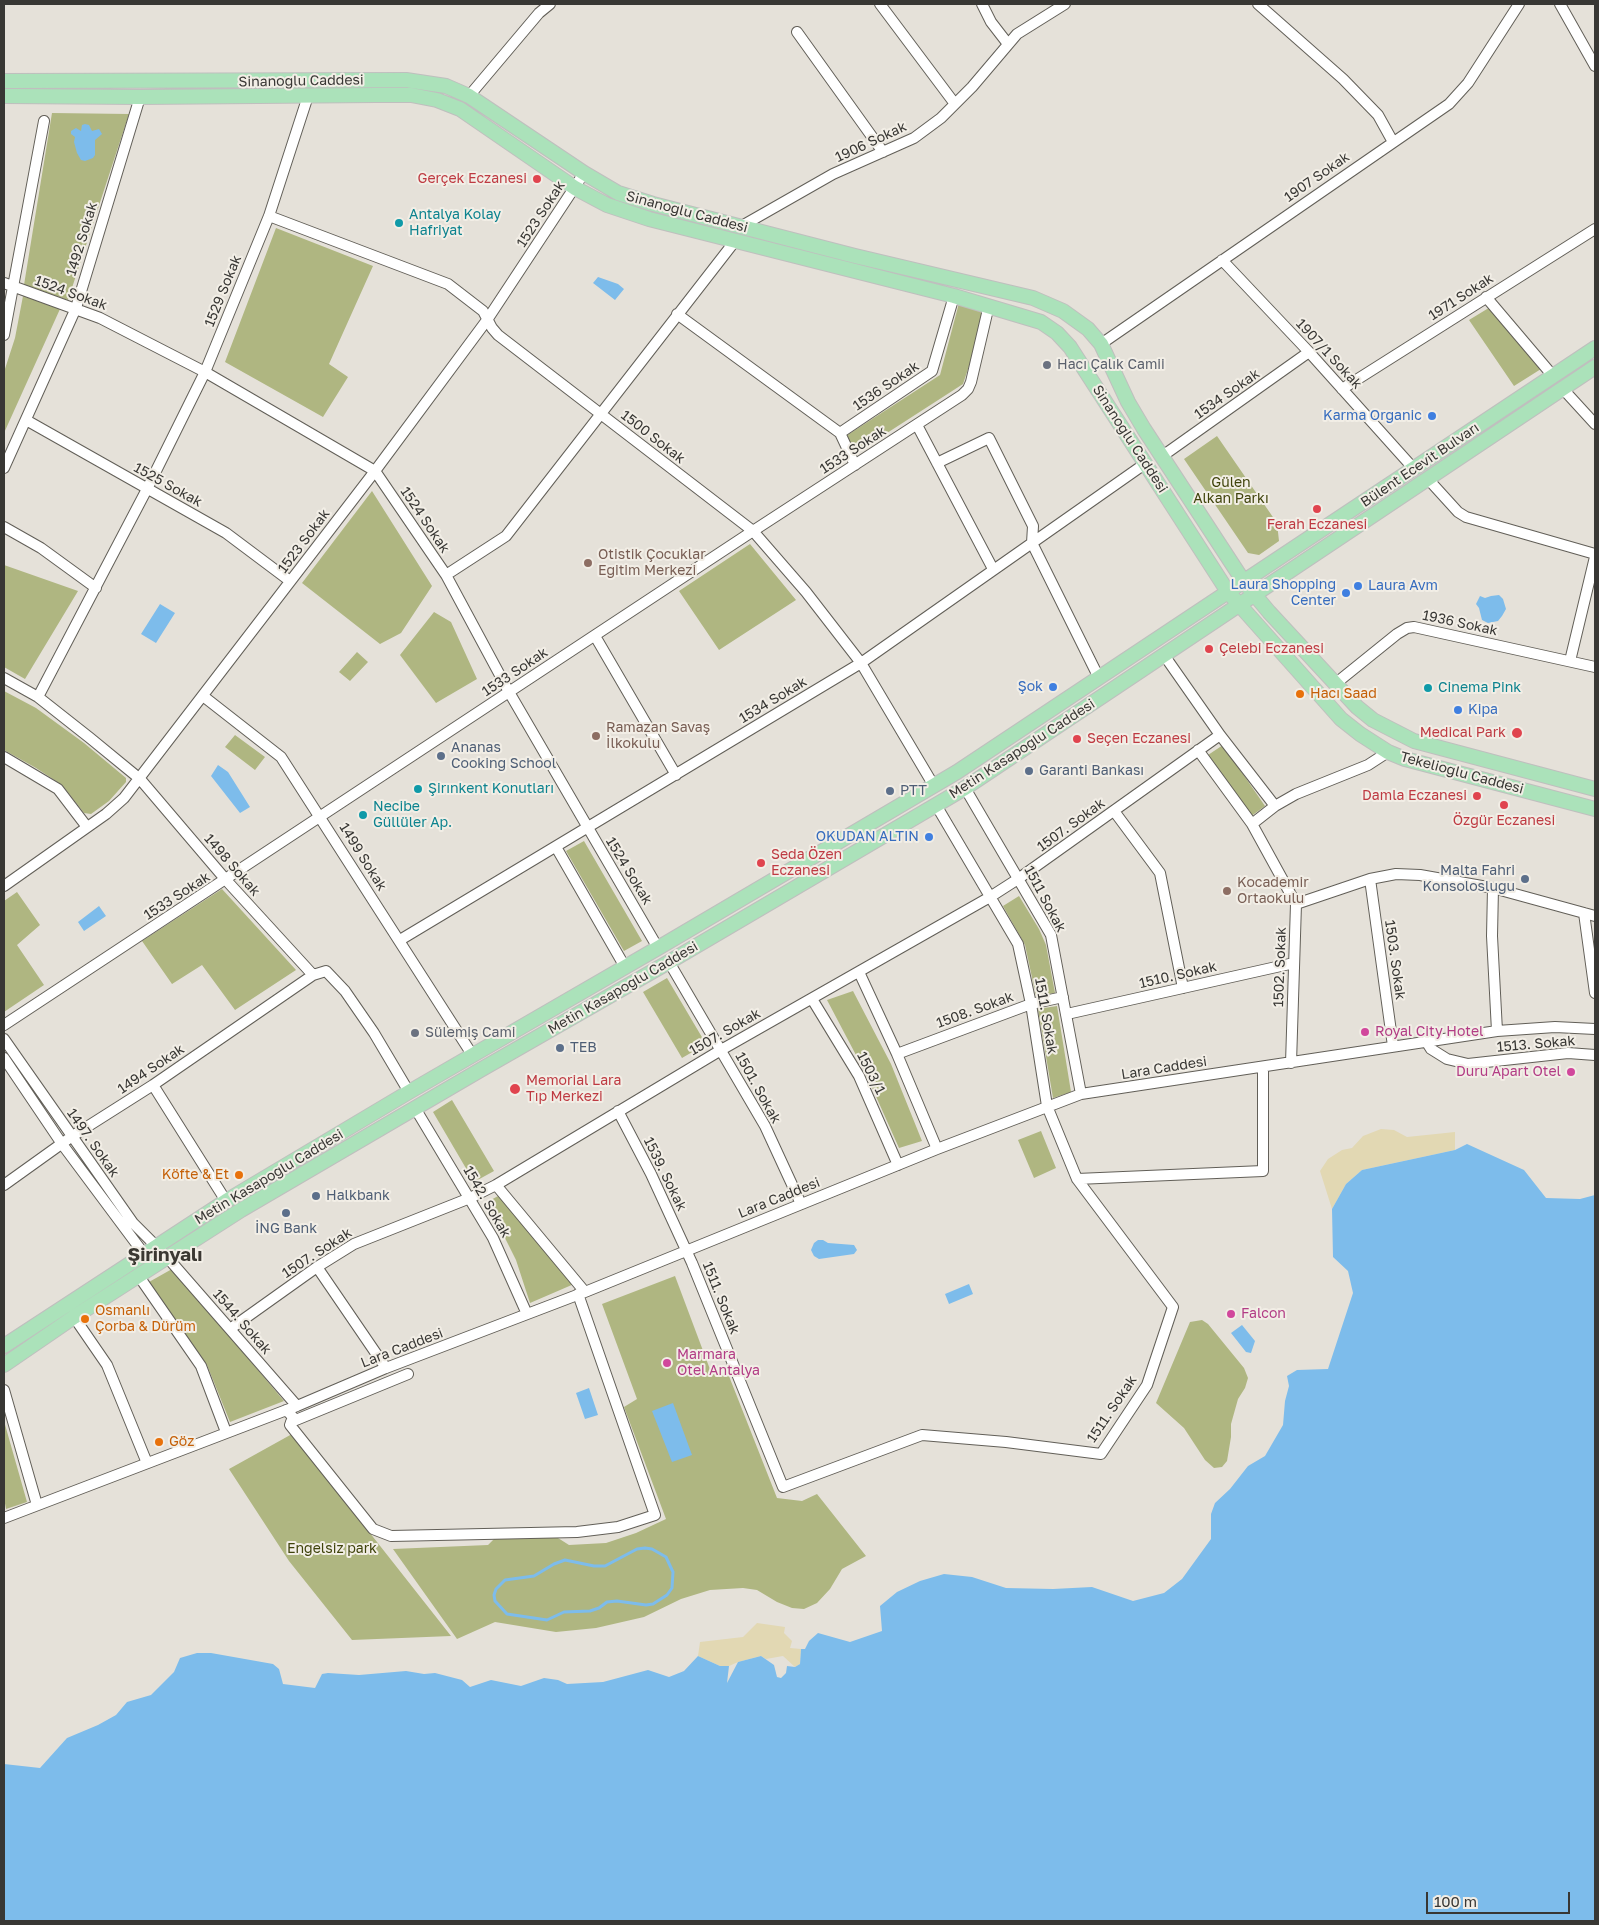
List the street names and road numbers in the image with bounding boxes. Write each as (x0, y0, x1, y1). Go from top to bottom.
street label: Si̇nanoğlu Caddesi (238, 72, 364, 90)
street label: 1906 Sokak (833, 118, 909, 166)
street label: 1907 Sokak (1281, 148, 1353, 206)
street label: 1523 Sokak (513, 178, 569, 250)
street label: Si̇nanoğlu Caddesi (624, 188, 750, 236)
street label: 1492 Sokak (63, 200, 101, 278)
street label: 1529 Sokak (201, 253, 245, 329)
street label: 1971 Sokak (1425, 270, 1497, 324)
street label: 1524 Sokak (32, 272, 110, 314)
street label: 1907/1 Sokak (1292, 316, 1366, 392)
street label: 1536 Sokak (850, 358, 922, 414)
street label: 1534 Sokak (1191, 365, 1263, 423)
street label: Si̇nanoğlu Caddesi (1089, 382, 1171, 496)
street label: 1500 Sokak (618, 407, 688, 467)
street label: Bülent Ecevit Bulvarı (1358, 419, 1482, 511)
street label: 1533 Sokak (817, 422, 889, 478)
street label: 1525 Sokak (131, 459, 205, 511)
street label: 1524 Sokak (397, 484, 453, 556)
street label: 1523 Sokak (275, 506, 333, 576)
street label: 1936 Sokak (1421, 607, 1499, 639)
street label: 1533 Sokak (479, 644, 551, 700)
street label: 1534 Sokak (736, 673, 810, 727)
street label: Metin Kasapoğlu Caddesi (946, 696, 1098, 802)
street label: Tekelioglu Caddesi (1399, 748, 1525, 798)
street label: 1507. Sokak (1034, 795, 1108, 855)
street label: 1499 Sokak (336, 820, 390, 894)
street label: 1498 Sokak (200, 831, 264, 899)
street label: 1524 Sokak (602, 834, 656, 908)
street label: 1511 Sokak (1020, 863, 1070, 935)
street label: 1533 Sokak (141, 868, 213, 924)
street label: 1503. Sokak (1381, 919, 1409, 1001)
street label: 1502. Sokak (1270, 927, 1290, 1007)
street label: Metin Kasapoğlu Caddesi (545, 938, 701, 1038)
street label: 1510. Sokak (1138, 958, 1218, 992)
street label: 1511. Sokak (1031, 977, 1061, 1055)
street label: 1508. Sokak (934, 988, 1016, 1032)
street label: 1507. Sokak (686, 1005, 764, 1059)
street label: 1513. Sokak (1496, 1032, 1576, 1056)
street label: 1494 Sokak (114, 1041, 188, 1097)
street label: 1501. Sokak (731, 1049, 785, 1127)
street label: 1503/1 (853, 1049, 889, 1097)
street label: Lara Caddesi (1120, 1053, 1208, 1083)
street label: 1497. Sokak (63, 1105, 123, 1181)
street label: Metin Kasapoğlu Caddesi (192, 1126, 346, 1228)
street label: 1539. Sokak (640, 1134, 690, 1214)
street label: 1542. Sokak (460, 1163, 514, 1241)
street label: Lara Caddesi (736, 1174, 822, 1222)
street label: 1507. Sokak (279, 1224, 355, 1282)
street label: 1511. Sokak (699, 1259, 743, 1337)
street label: 1544. Sokak (209, 1286, 275, 1358)
street label: Lara Caddesi (359, 1325, 445, 1371)
street label: 1511. Sokak (1083, 1372, 1141, 1446)

